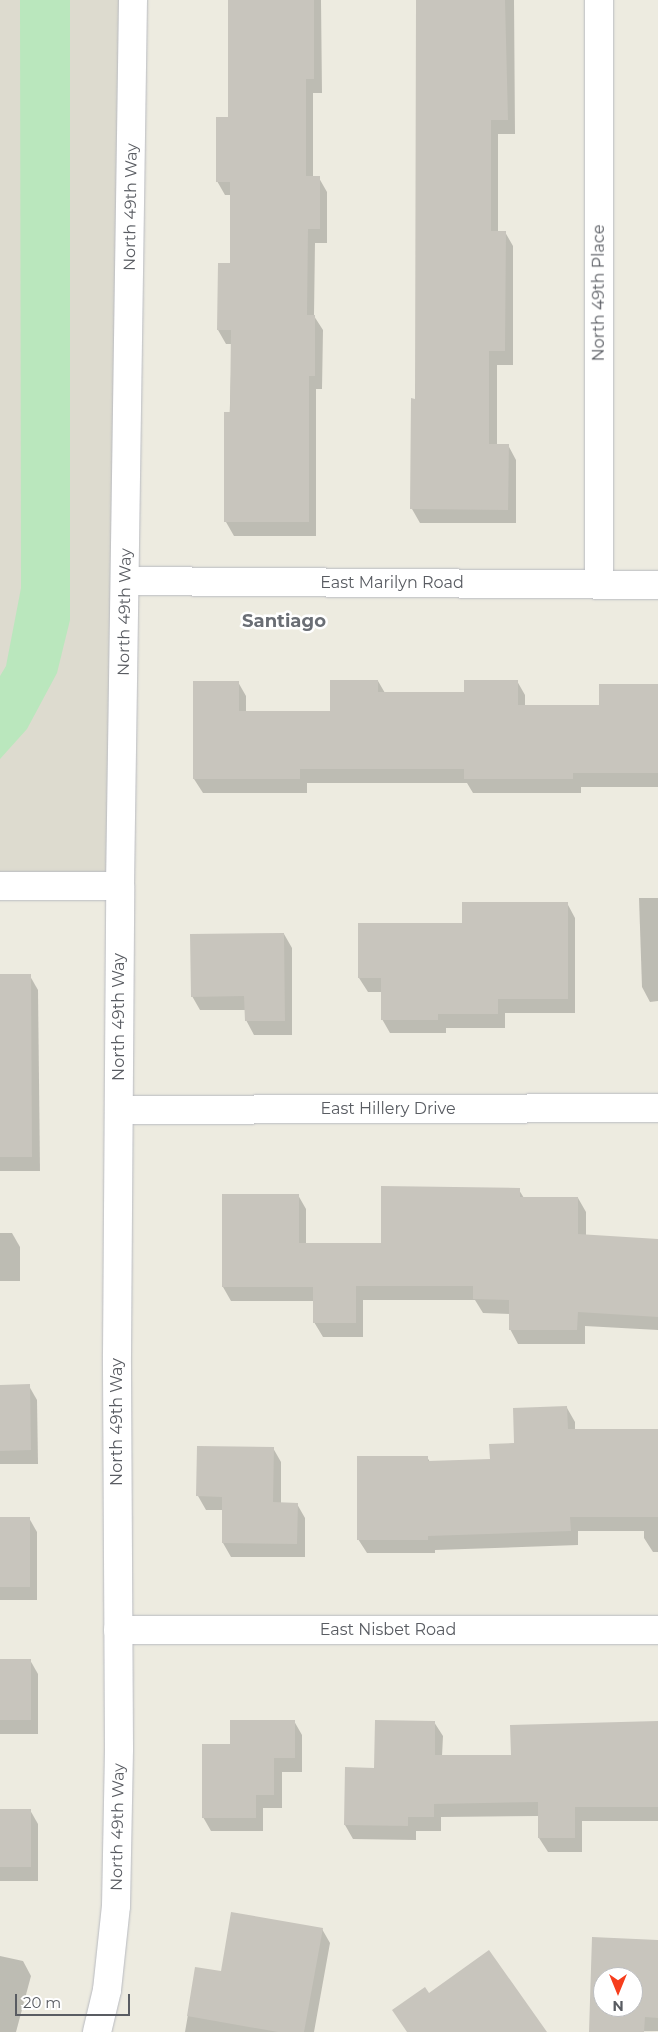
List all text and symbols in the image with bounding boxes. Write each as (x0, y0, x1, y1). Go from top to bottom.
street label: North 49th Way (120, 143, 142, 271)
street label: North 49th Place (589, 225, 609, 361)
street label: North 49th Way (114, 548, 136, 676)
street label: East Marilyn Road (320, 573, 464, 593)
district label: Santiago (242, 610, 326, 632)
street label: North 49th Way (109, 953, 129, 1081)
street label: East Hillery Drive (320, 1099, 456, 1119)
street label: North 49th Way (107, 1358, 127, 1486)
street label: East Nisbet Road (320, 1620, 456, 1640)
street label: North 49th Way (107, 1763, 129, 1891)
north arrow (593, 1967, 643, 2017)
scale bar (18, 1984, 132, 2016)
text: 20 m (23, 1993, 61, 2012)
text: N (612, 1997, 624, 2015)

